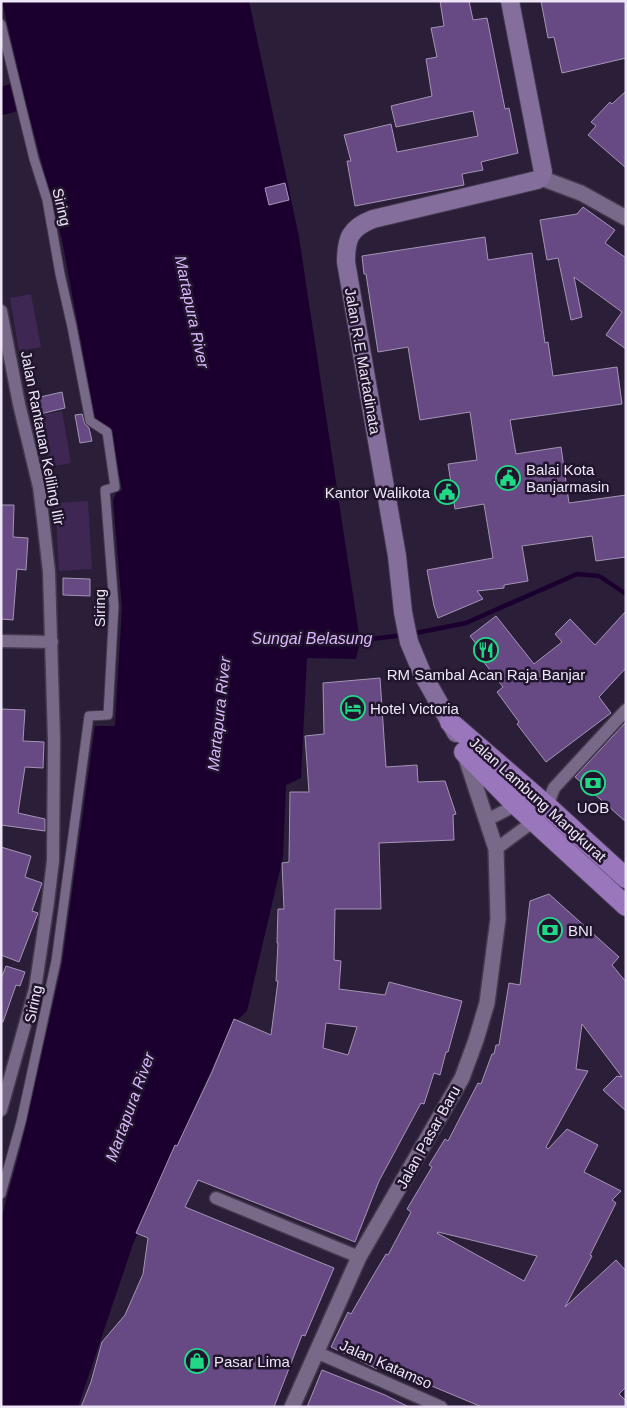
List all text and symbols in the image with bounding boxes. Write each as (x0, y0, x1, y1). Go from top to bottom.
street label: Siring (49, 186, 75, 228)
water label: Martapura River (172, 254, 212, 371)
street label: Jalan R.E Martadinata (342, 286, 384, 436)
street label: Jalan Rantauan Keliling Ilir (18, 349, 68, 527)
place label: Balai Kota Banjarmasin (526, 461, 609, 495)
public building icon: Balai Kota Banjarmasin (495, 465, 521, 491)
public building icon: Kantor Walikota (434, 479, 460, 505)
place label: Kantor Walikota (325, 484, 431, 501)
street label: Siring (91, 589, 108, 627)
water label: Sungai Belasung (252, 630, 373, 647)
restaurant icon: RM Sambal Acan Raja Banjar (473, 637, 499, 663)
water label: Martapura River (205, 655, 234, 772)
place label: RM Sambal Acan Raja Banjar (387, 666, 585, 683)
hotel icon: Hotel Victoria (340, 695, 366, 721)
place label: Hotel Victoria (370, 700, 460, 717)
street label: Jalan Lambung Mangkurat (466, 733, 610, 865)
bank icon: UOB (580, 770, 606, 796)
place label: UOB (577, 799, 609, 816)
bank icon: BNI (537, 917, 563, 943)
place label: BNI (568, 922, 593, 939)
street label: Siring (21, 983, 45, 1025)
water label: Martapura River (102, 1050, 158, 1164)
street label: Jalan Pasar Baru (393, 1083, 463, 1191)
street label: Jalan Katamso (337, 1336, 435, 1392)
shop icon: Pasar Lima (184, 1348, 210, 1374)
place label: Pasar Lima (214, 1353, 291, 1370)

